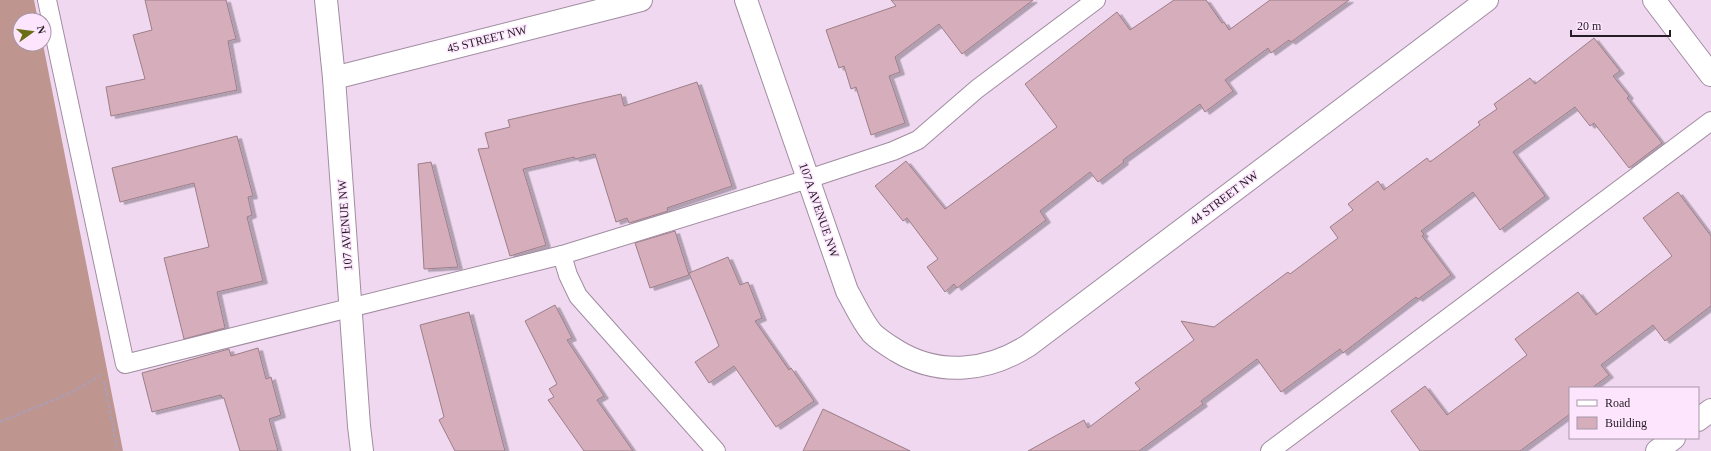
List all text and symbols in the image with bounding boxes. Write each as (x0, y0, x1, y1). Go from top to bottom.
north arrow (12, 12, 52, 52)
scale bar (1571, 12, 1670, 38)
text: 20 m (1577, 19, 1602, 33)
street label: 45 STREET NW (446, 22, 529, 56)
text: N (35, 24, 48, 35)
street label: 107A AVENUE NW (796, 161, 842, 260)
street label: 44 STREET NW (1187, 167, 1261, 228)
street label: 107 AVENUE NW (335, 178, 355, 271)
legend (1569, 387, 1699, 439)
text: Road (1605, 396, 1630, 410)
text: Building (1605, 416, 1647, 430)

